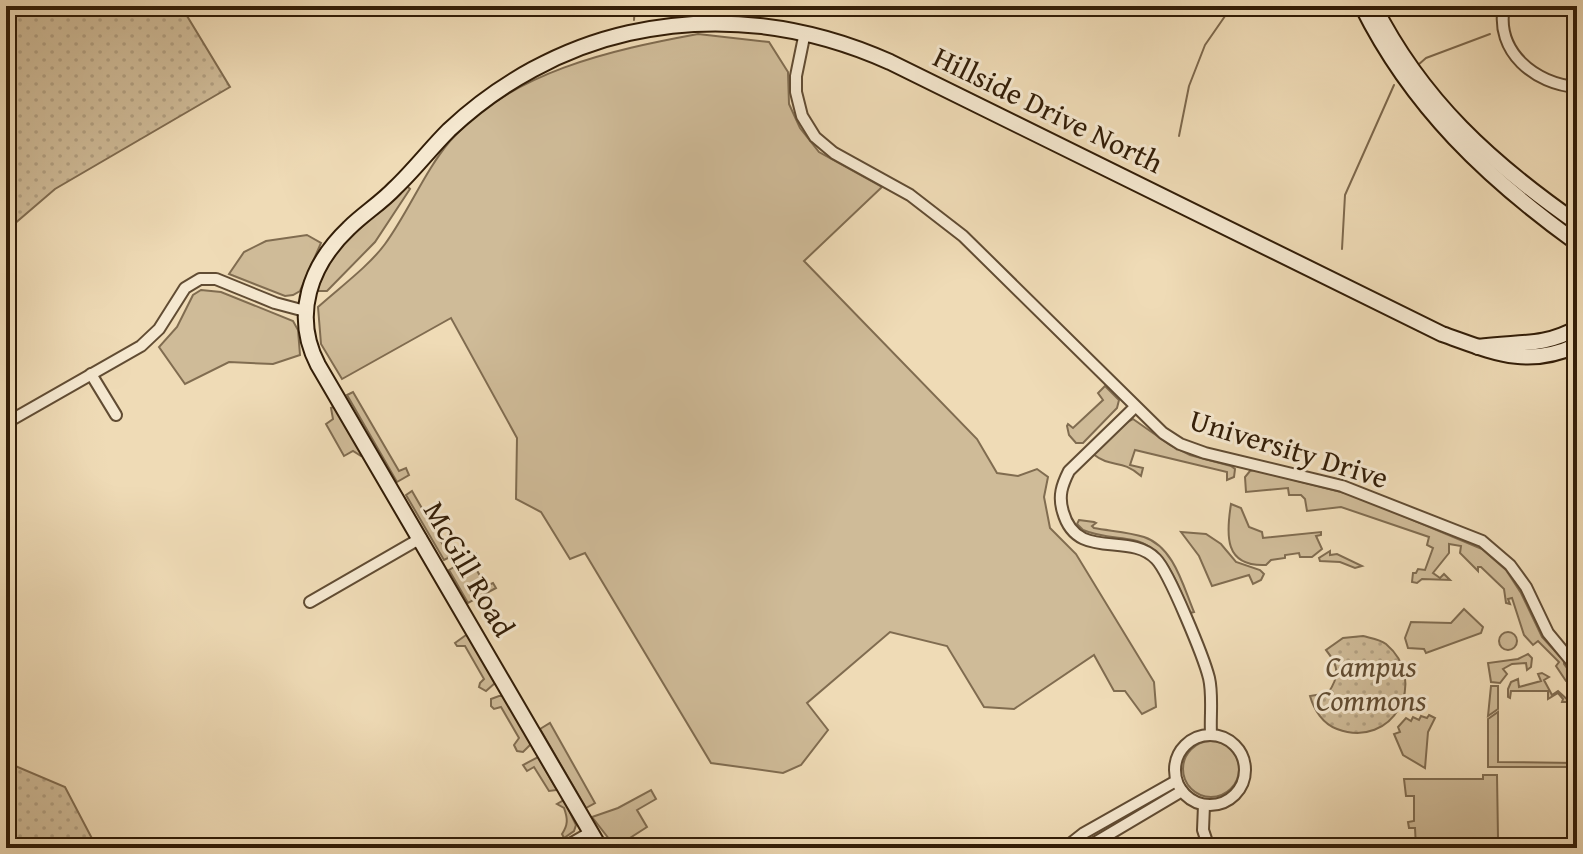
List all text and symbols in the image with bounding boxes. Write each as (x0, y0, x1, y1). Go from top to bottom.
street label: Hillside Drive North (926, 34, 1171, 184)
street label: University Drive (1185, 397, 1394, 499)
street label: McGill Road (413, 492, 526, 645)
park label: Campus Commons (1316, 644, 1427, 722)

